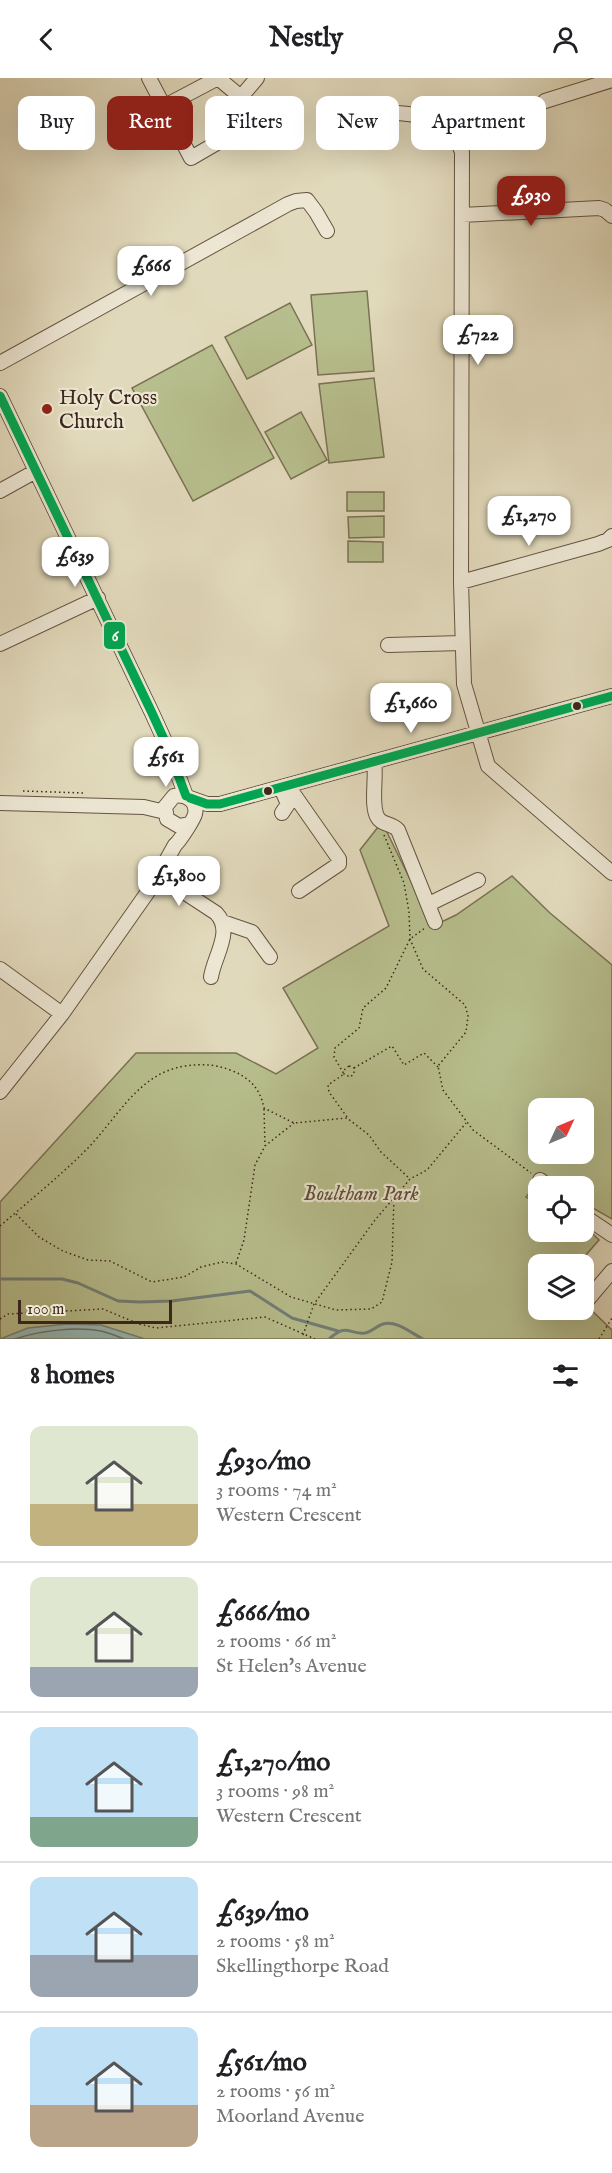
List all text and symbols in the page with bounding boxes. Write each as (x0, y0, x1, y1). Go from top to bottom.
text: Nestly (269, 22, 343, 56)
icon: back (30, 23, 63, 56)
icon: person (549, 23, 582, 56)
chip: Buy (18, 96, 95, 150)
chip: Rent (107, 96, 193, 150)
chip: Filters (205, 96, 304, 150)
chip: New (316, 96, 399, 150)
chip: Apartment (411, 96, 546, 150)
pin: £930 (495, 176, 567, 227)
text: £930 (511, 183, 551, 208)
pin: £666 (115, 246, 187, 297)
text: £666 (131, 253, 171, 278)
pin: £722 (442, 315, 514, 366)
text: £722 (457, 322, 499, 347)
place label: Holy Cross Church (59, 385, 157, 436)
marker: Holy Cross Church (40, 402, 54, 416)
pin: £1,270 (480, 496, 578, 547)
text: £1,270 (502, 503, 556, 528)
pin: £639 (39, 537, 111, 588)
text: £639 (56, 544, 94, 569)
line badge: 6 (103, 621, 126, 650)
text: 6 (112, 627, 120, 647)
pin: £1,660 (362, 683, 460, 734)
text: £1,660 (384, 690, 438, 715)
unlabelled marker (571, 700, 583, 712)
pin: £561 (130, 737, 202, 788)
text: £561 (148, 744, 184, 769)
unlabelled marker (262, 785, 274, 797)
pin: £1,800 (130, 856, 228, 907)
text: £1,800 (152, 863, 206, 888)
north arrow (528, 1098, 594, 1164)
map controls (528, 1098, 594, 1320)
button: locate (528, 1176, 594, 1242)
park label: Boultham Park (303, 1181, 419, 1208)
button: layers (528, 1254, 594, 1320)
scale bar (18, 1297, 172, 1324)
text: 100 m (27, 1300, 64, 1320)
text: 8 homes (30, 1359, 115, 1392)
icon: filters (549, 1359, 582, 1392)
text: £930/mo (216, 1445, 311, 1478)
icon: home (78, 1450, 150, 1522)
text: 3 rooms · 74 m² (216, 1478, 337, 1503)
text: Western Crescent (216, 1503, 362, 1528)
text: £666/mo (216, 1596, 310, 1629)
icon: home (78, 1601, 150, 1673)
text: 2 rooms · 66 m² (216, 1629, 337, 1654)
text: St Helen's Avenue (216, 1654, 367, 1679)
text: £1,270/mo (216, 1746, 330, 1779)
icon: home (78, 1751, 150, 1823)
text: 3 rooms · 98 m² (216, 1779, 334, 1804)
text: Western Crescent (216, 1804, 362, 1829)
text: £639/mo (216, 1896, 309, 1929)
icon: home (78, 1901, 150, 1973)
text: 2 rooms · 58 m² (216, 1929, 335, 1954)
text: Skellingthorpe Road (216, 1954, 389, 1979)
text: £561/mo (216, 2046, 307, 2079)
icon: home (78, 2051, 150, 2123)
text: 2 rooms · 56 m² (216, 2079, 335, 2104)
text: Moorland Avenue (216, 2104, 364, 2129)

